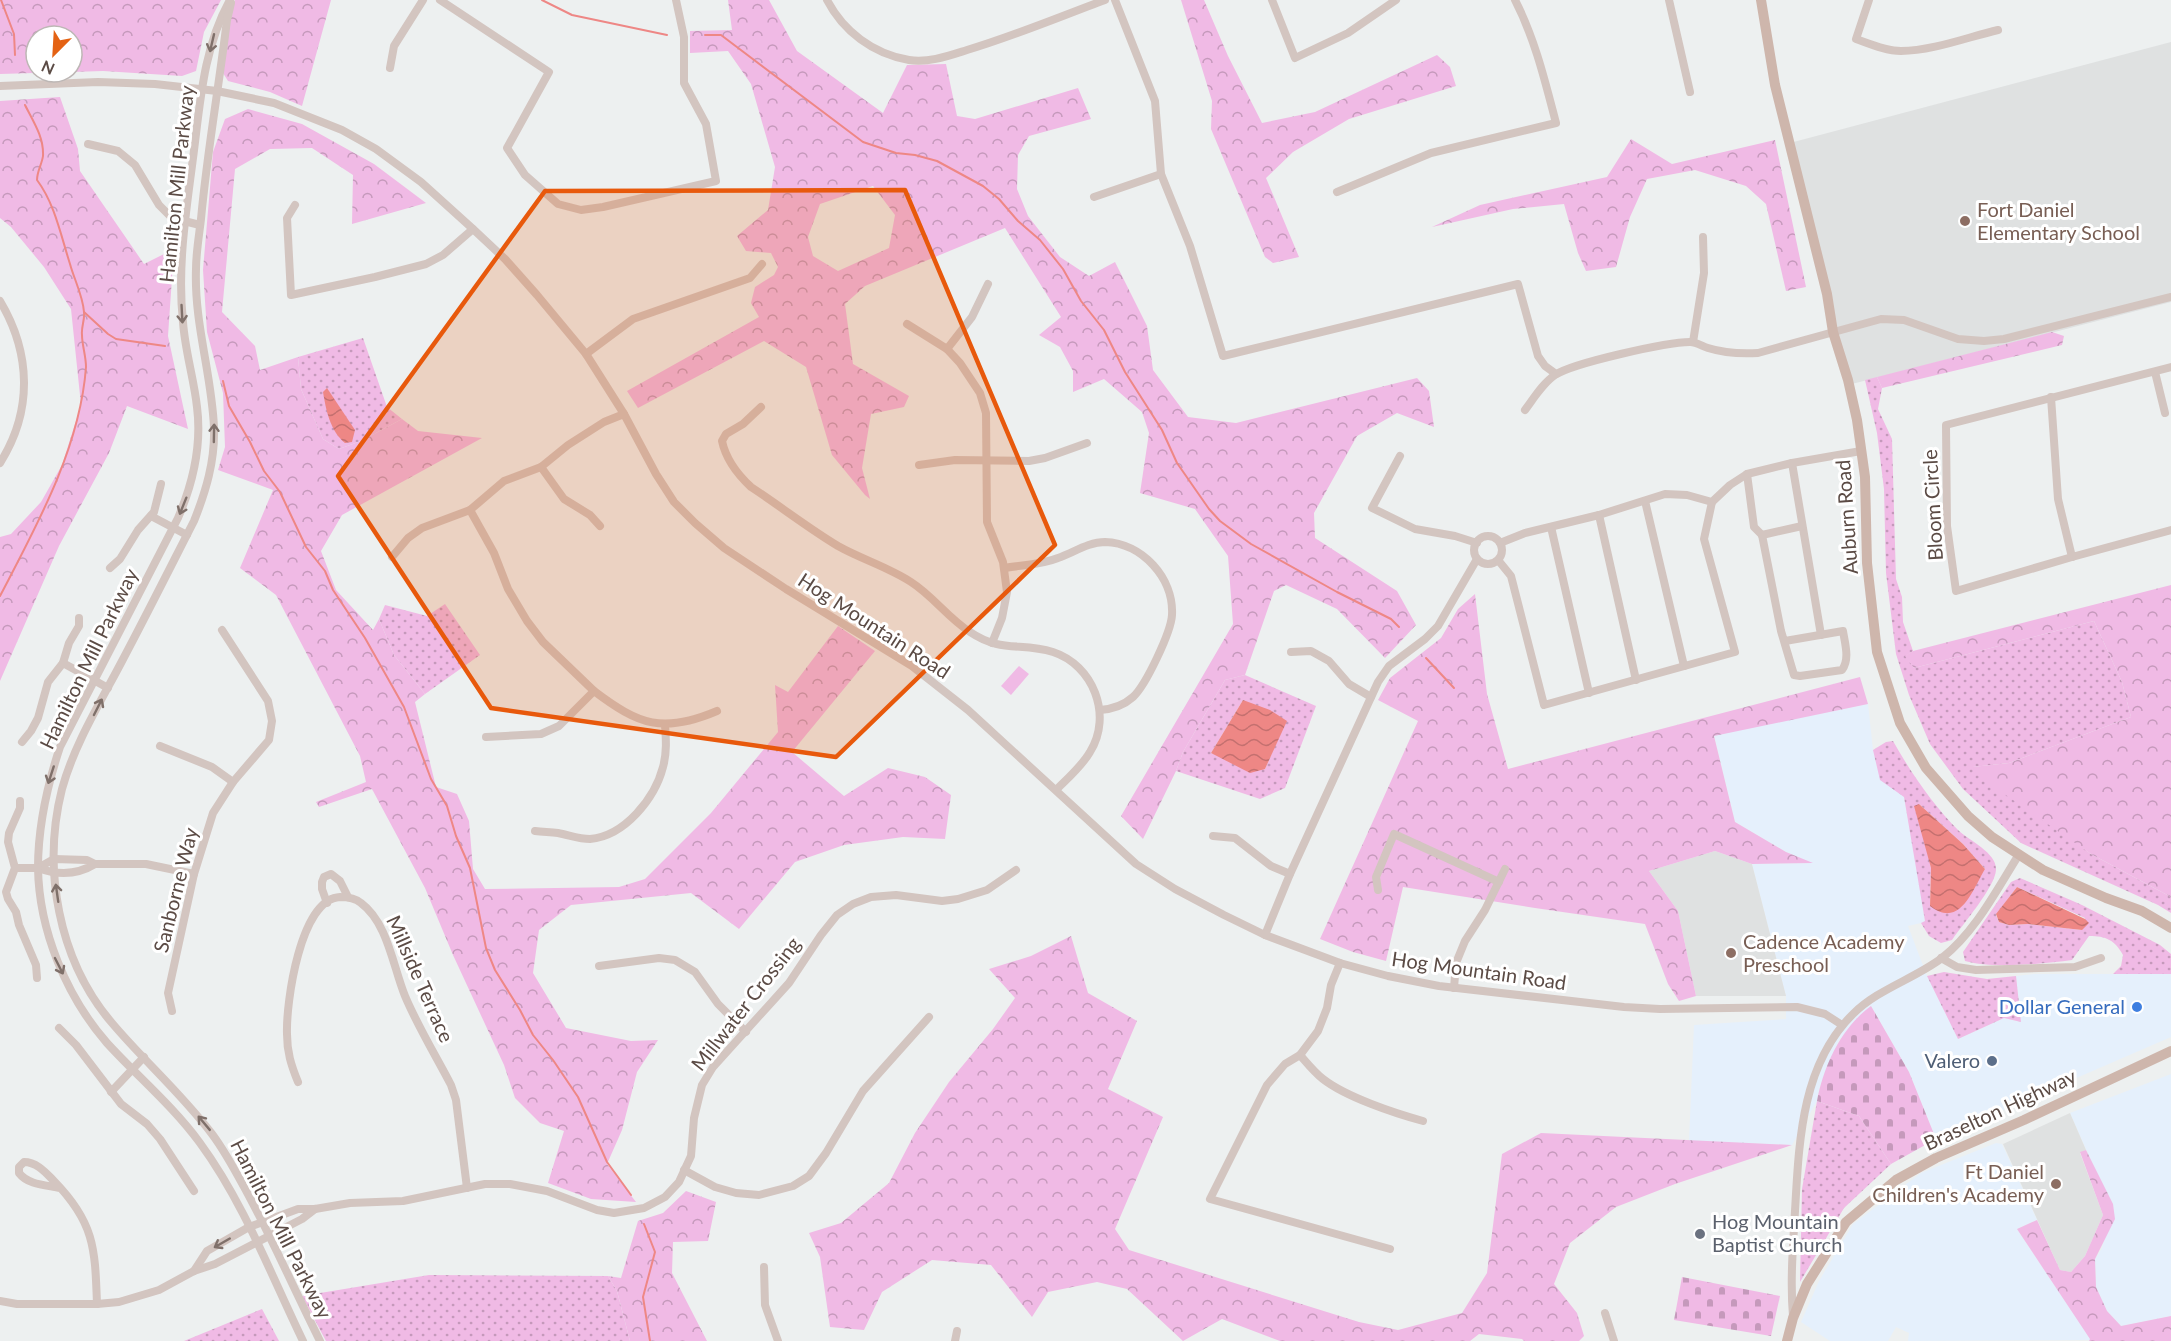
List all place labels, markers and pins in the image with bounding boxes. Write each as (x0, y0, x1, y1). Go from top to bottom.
place label: Fort Daniel Elementary School (1977, 197, 2140, 244)
marker: Fort Daniel Elementary School (1958, 214, 1972, 228)
place label: Cadence Academy Preschool (1743, 929, 1905, 976)
marker: Cadence Academy Preschool (1724, 946, 1738, 960)
place label: Dollar General (1999, 994, 2125, 1018)
marker: Dollar General (2130, 1000, 2144, 1014)
place label: Valero (1925, 1048, 1980, 1072)
marker: Valero (1985, 1054, 1999, 1068)
place label: Ft Daniel Children's Academy (1872, 1159, 2045, 1206)
marker: Ft Daniel Children's Academy (2049, 1177, 2063, 1191)
place label: Hog Mountain Baptist Church (1712, 1209, 1842, 1256)
marker: Hog Mountain Baptist Church (1693, 1227, 1707, 1241)

